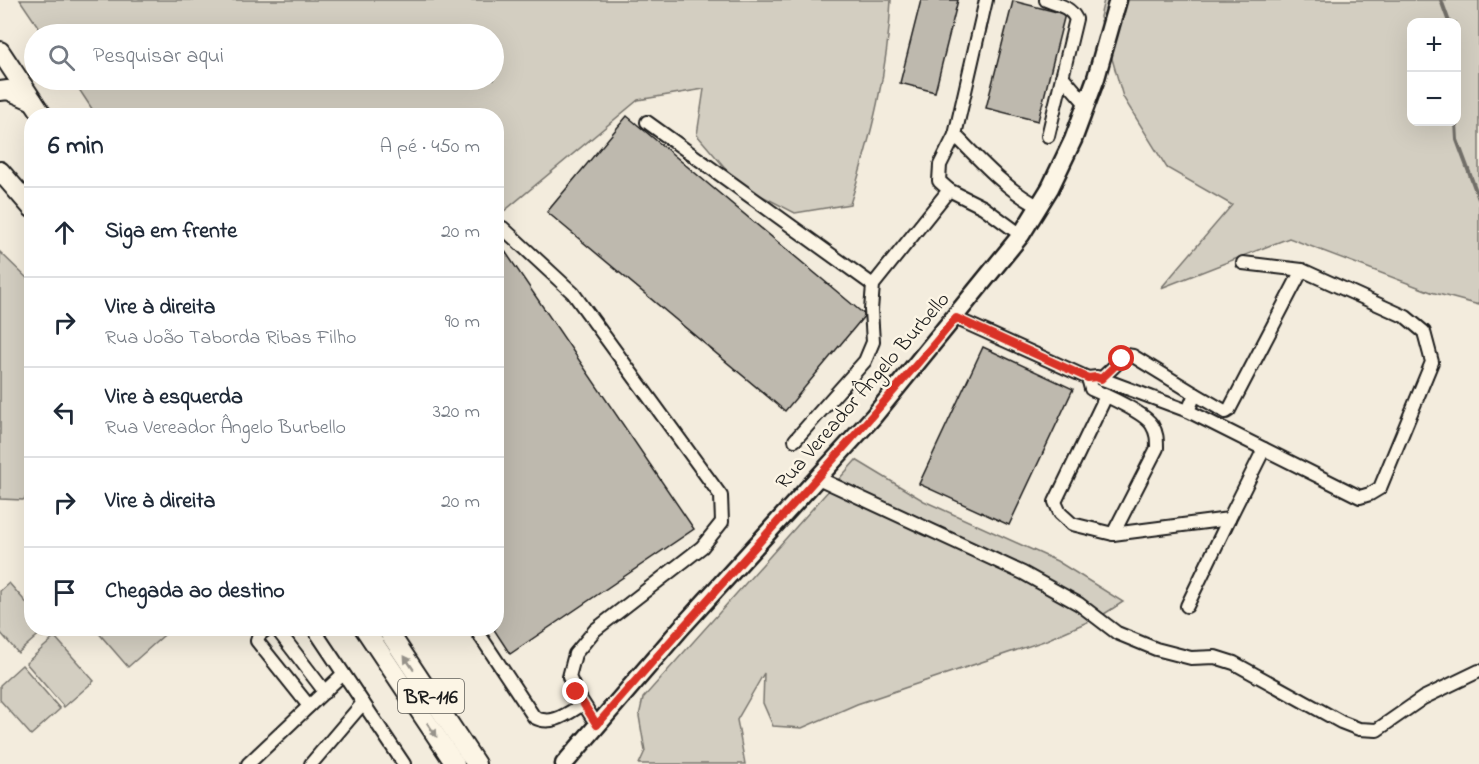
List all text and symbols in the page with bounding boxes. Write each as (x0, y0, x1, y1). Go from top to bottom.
map controls (1407, 18, 1461, 126)
button: + (1407, 18, 1461, 72)
search box (24, 24, 504, 90)
icon: search (45, 41, 78, 74)
text: Pesquisar aqui (93, 41, 224, 73)
button: − (1407, 72, 1461, 126)
text: 6 min (48, 128, 104, 166)
text: A pé · 450 m (380, 133, 480, 162)
icon: ahead (48, 216, 81, 249)
text: Siga em frente (105, 216, 237, 248)
text: 20 m (441, 218, 480, 247)
street label: Rua Vereador Ângelo Burbello (768, 285, 959, 498)
text: Vire à direita (105, 292, 215, 324)
icon: right (48, 306, 81, 339)
text: 90 m (445, 308, 480, 337)
text: Rua João Taborda Ribas Filho (105, 324, 356, 353)
route start (1108, 345, 1134, 371)
text: Vire à esquerda (105, 382, 243, 414)
icon: left (48, 396, 81, 429)
text: 320 m (433, 398, 480, 427)
text: Rua Vereador Ângelo Burbello (105, 414, 346, 443)
icon: right (48, 486, 81, 519)
text: Vire à direita (105, 486, 215, 518)
text: 20 m (441, 488, 480, 517)
icon: arrive (48, 576, 81, 609)
text: Chegada ao destino (105, 576, 285, 608)
one-way arrow (404, 655, 415, 671)
route end (562, 678, 588, 704)
road number: BR-116 (398, 679, 464, 713)
one-way arrow (426, 721, 437, 738)

